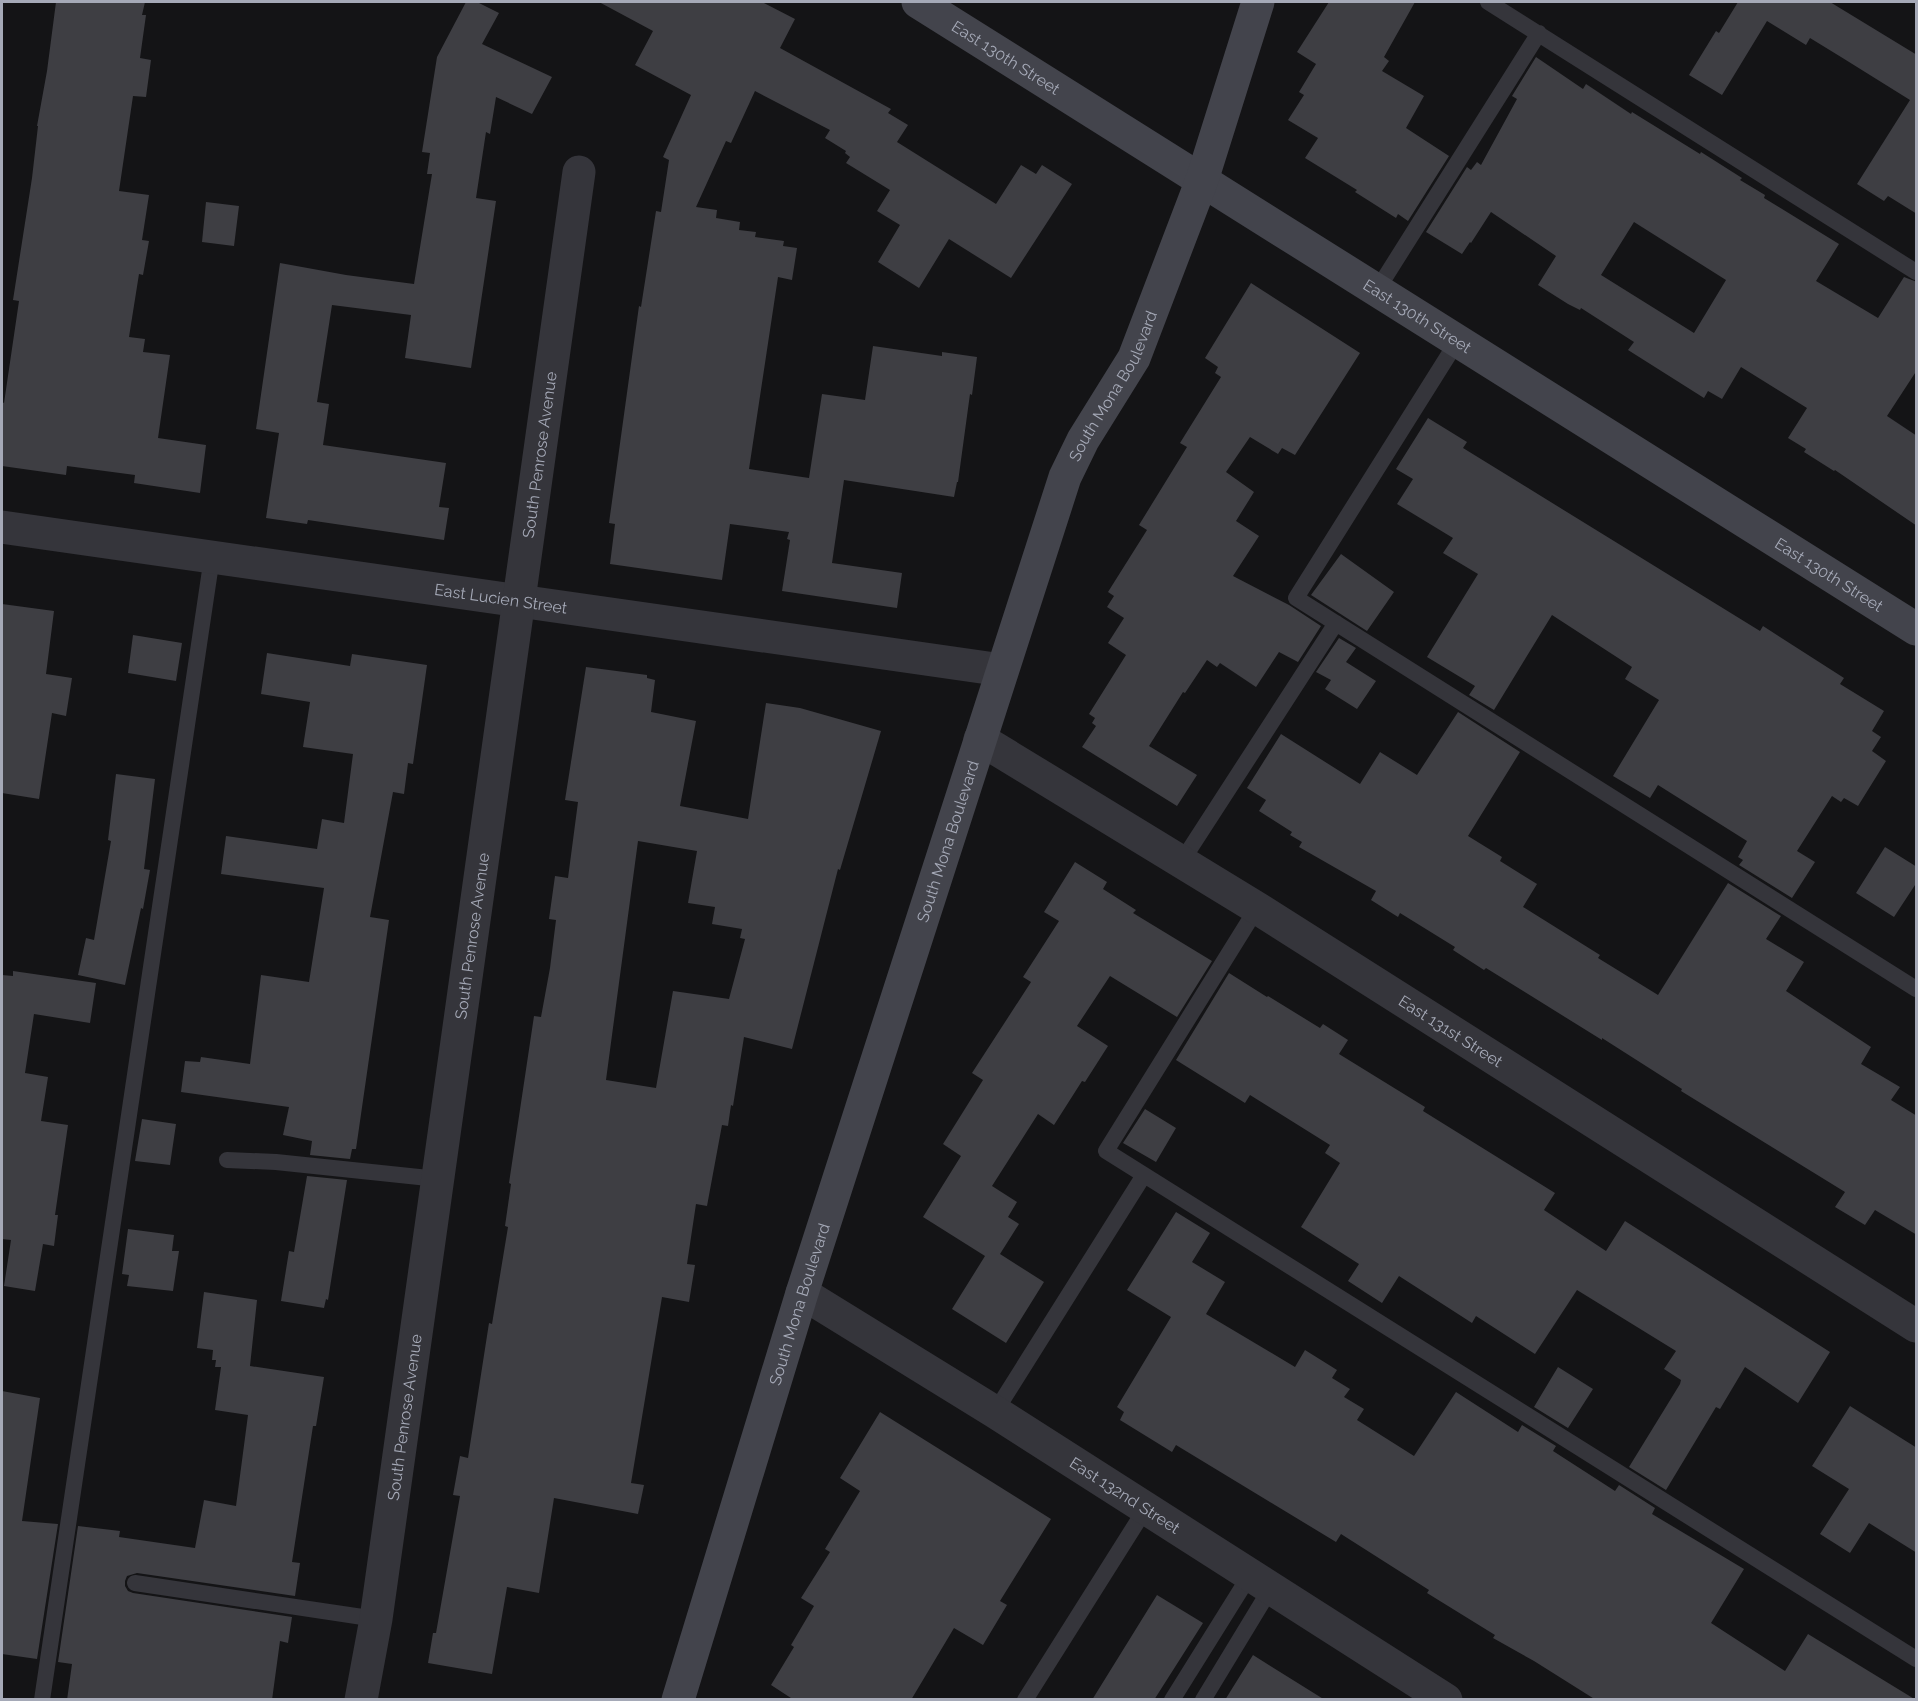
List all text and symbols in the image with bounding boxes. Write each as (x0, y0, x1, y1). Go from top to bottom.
street label: East 130th Street (948, 16, 1064, 99)
street label: East 130th Street (1360, 275, 1476, 357)
street label: South Mona Boulevard (1065, 308, 1161, 464)
street label: South Penrose Avenue (518, 370, 560, 539)
street label: East 130th Street (1772, 533, 1887, 616)
street label: East Lucien Street (433, 579, 569, 617)
street label: South Mona Boulevard (913, 758, 983, 925)
street label: South Penrose Avenue (451, 852, 493, 1021)
street label: East 131st Street (1395, 991, 1507, 1071)
street label: South Mona Boulevard (765, 1221, 833, 1387)
street label: South Penrose Avenue (383, 1333, 425, 1502)
street label: East 132nd Street (1066, 1453, 1184, 1538)

